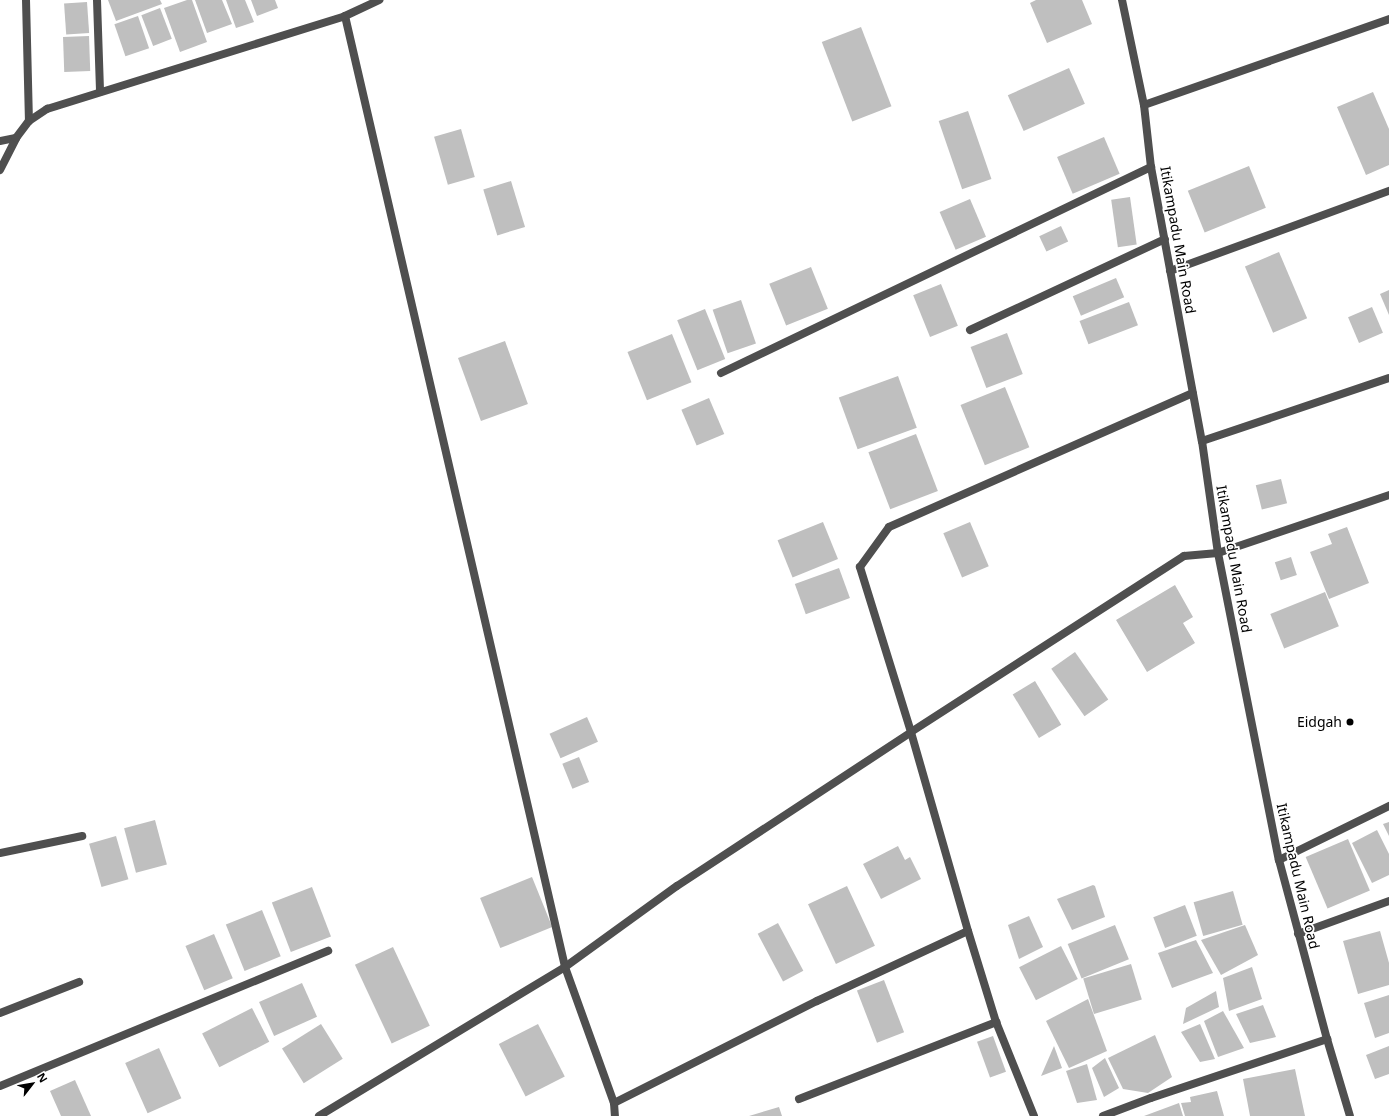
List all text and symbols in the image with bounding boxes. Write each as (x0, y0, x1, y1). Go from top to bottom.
street label: Itikampadu Main Road (1157, 165, 1199, 315)
street label: Itikampadu Main Road (1213, 484, 1255, 634)
place label: Eidgah (1297, 714, 1342, 730)
marker: Eidgah (1345, 717, 1355, 727)
street label: Itikampadu Main Road (1273, 801, 1323, 951)
north arrow (12, 1064, 52, 1104)
text: N (34, 1070, 51, 1085)

